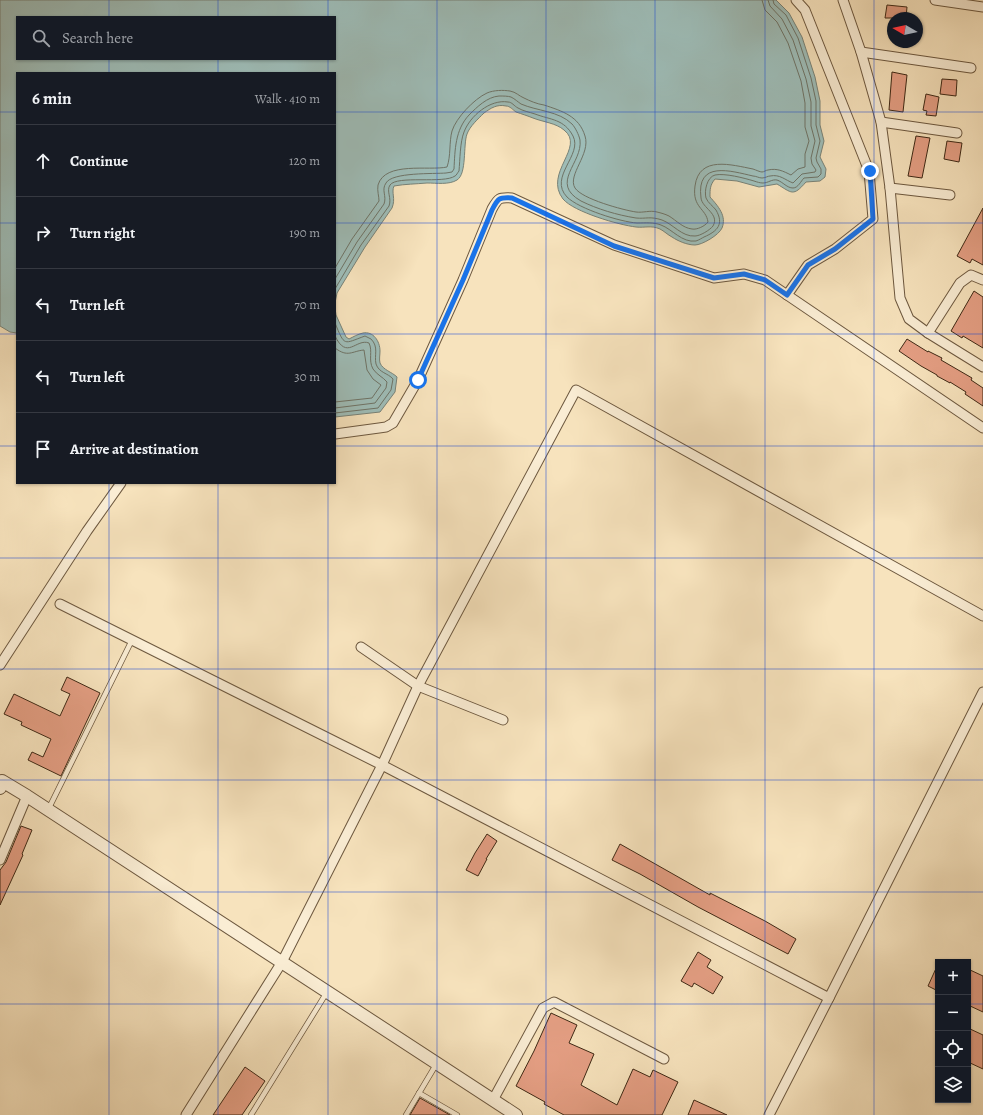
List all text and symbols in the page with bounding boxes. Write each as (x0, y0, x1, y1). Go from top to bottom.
north arrow (887, 12, 923, 48)
search box (16, 16, 336, 60)
icon: search (30, 27, 52, 49)
text: Search here (62, 28, 133, 48)
text: 6 min (32, 87, 72, 110)
text: Walk · 410 m (255, 90, 320, 107)
icon: ahead (32, 150, 54, 172)
text: Continue (70, 151, 128, 171)
text: 120 m (289, 152, 320, 169)
route end (861, 162, 879, 180)
icon: right (32, 222, 54, 244)
text: Turn right (70, 223, 135, 243)
text: 190 m (289, 224, 320, 241)
icon: left (32, 294, 54, 316)
text: Turn left (70, 295, 125, 315)
text: 70 m (294, 296, 320, 313)
icon: left (32, 366, 54, 388)
text: Turn left (70, 367, 125, 387)
text: 30 m (294, 368, 320, 385)
route start (409, 371, 427, 389)
icon: arrive (32, 438, 54, 460)
text: Arrive at destination (70, 439, 199, 459)
map controls (935, 959, 971, 1103)
button: + (935, 959, 971, 995)
button: − (935, 995, 971, 1031)
button: locate (935, 1031, 971, 1067)
button: layers (935, 1067, 971, 1103)

